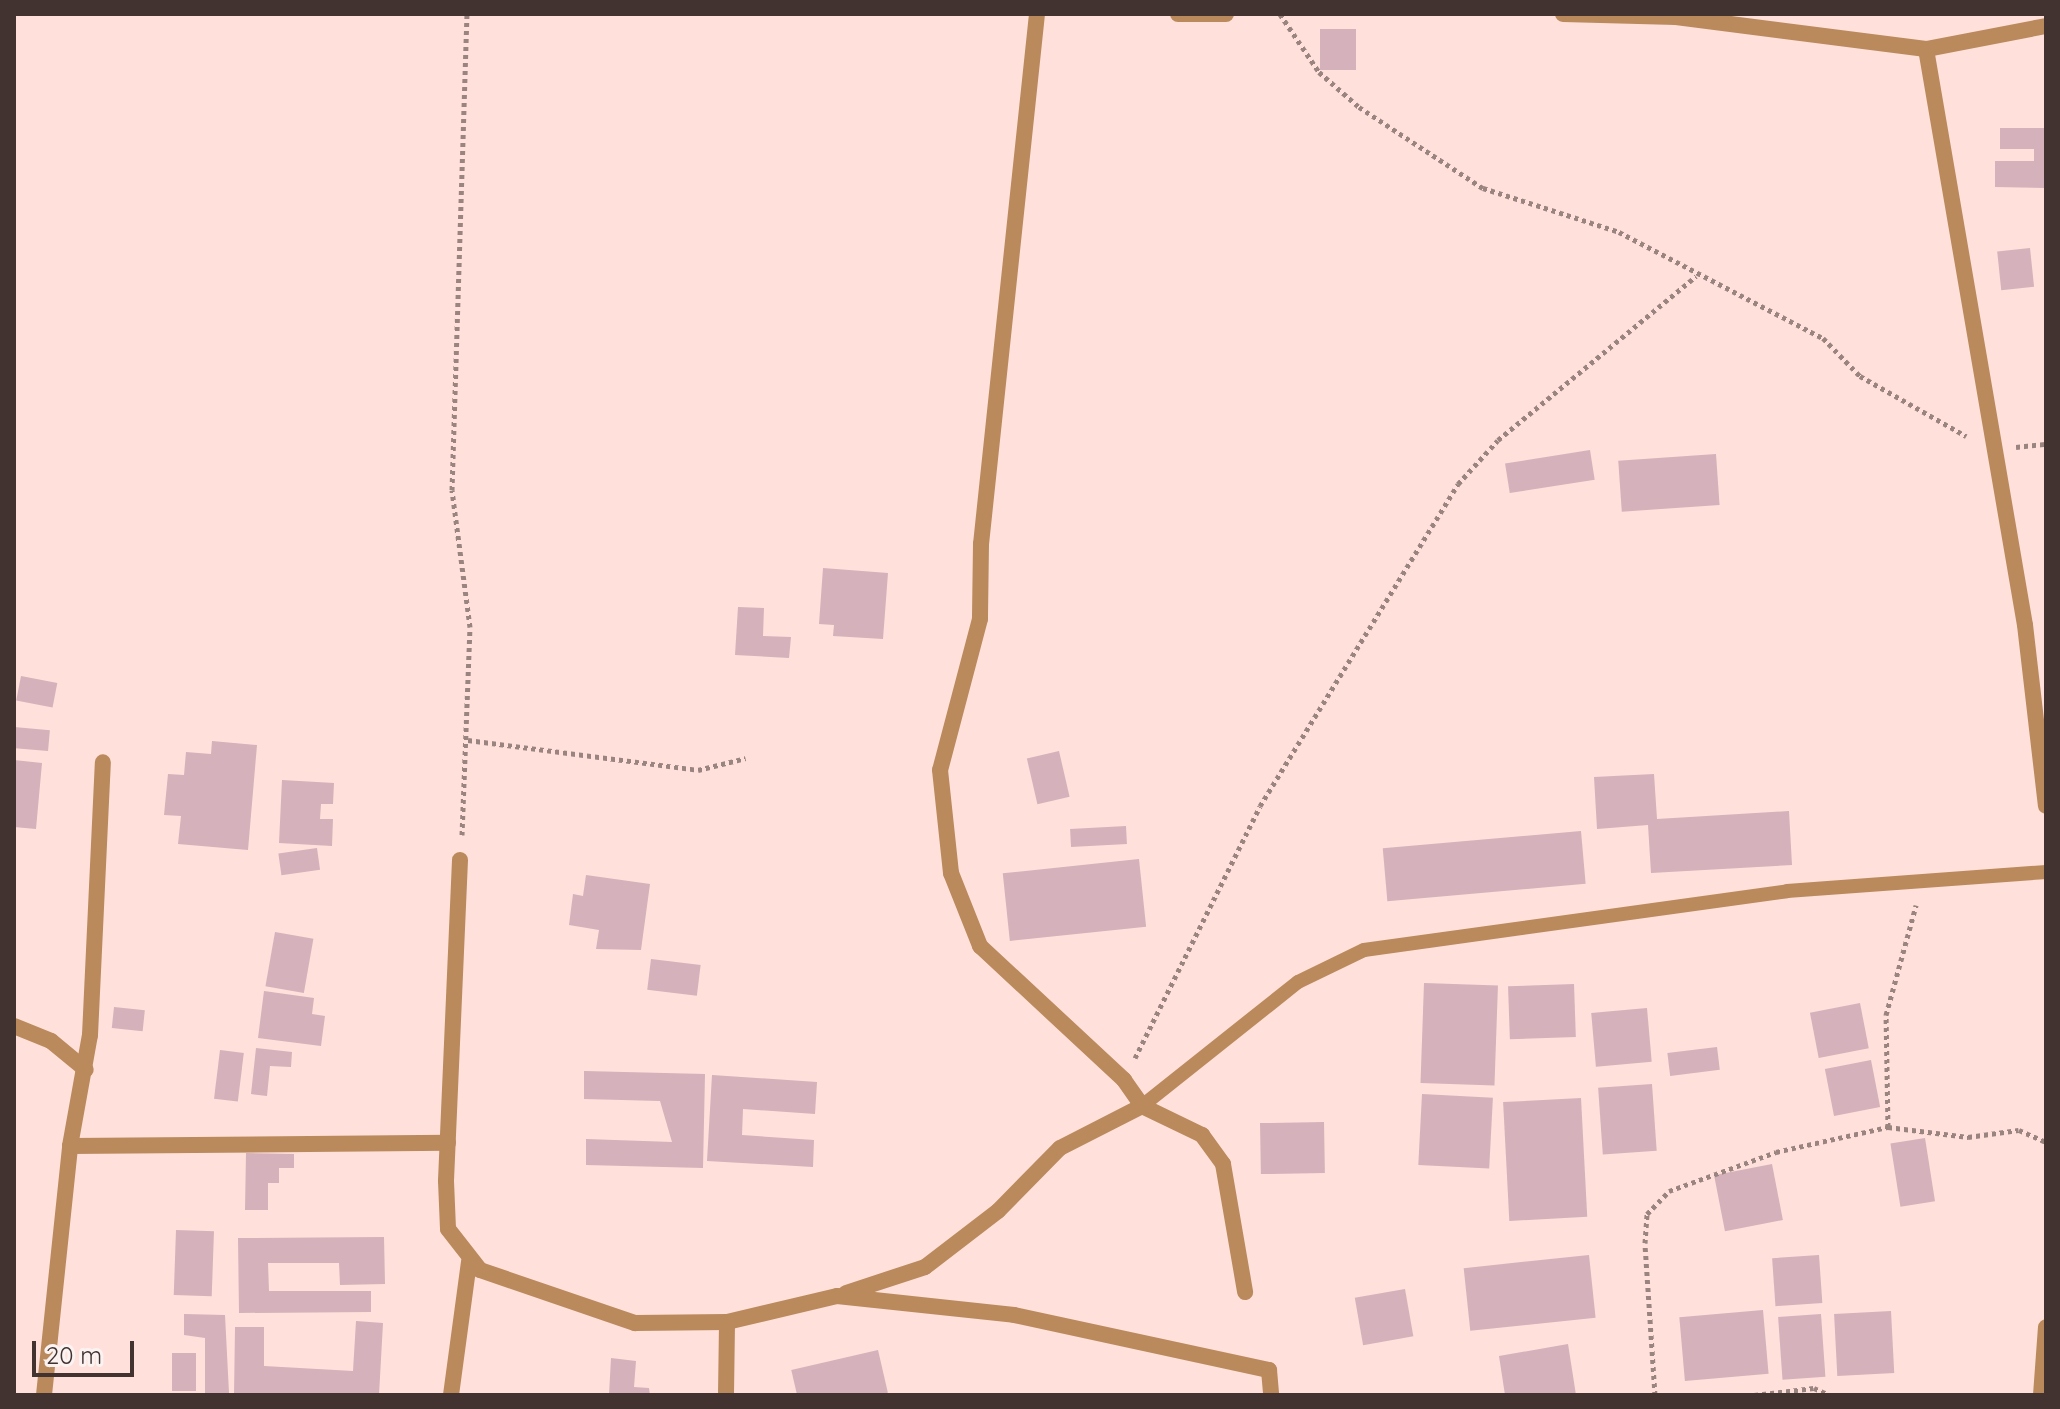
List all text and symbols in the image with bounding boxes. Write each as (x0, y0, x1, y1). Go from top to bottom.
scale bar (36, 1325, 138, 1375)
text: 20 m (46, 1340, 102, 1370)

